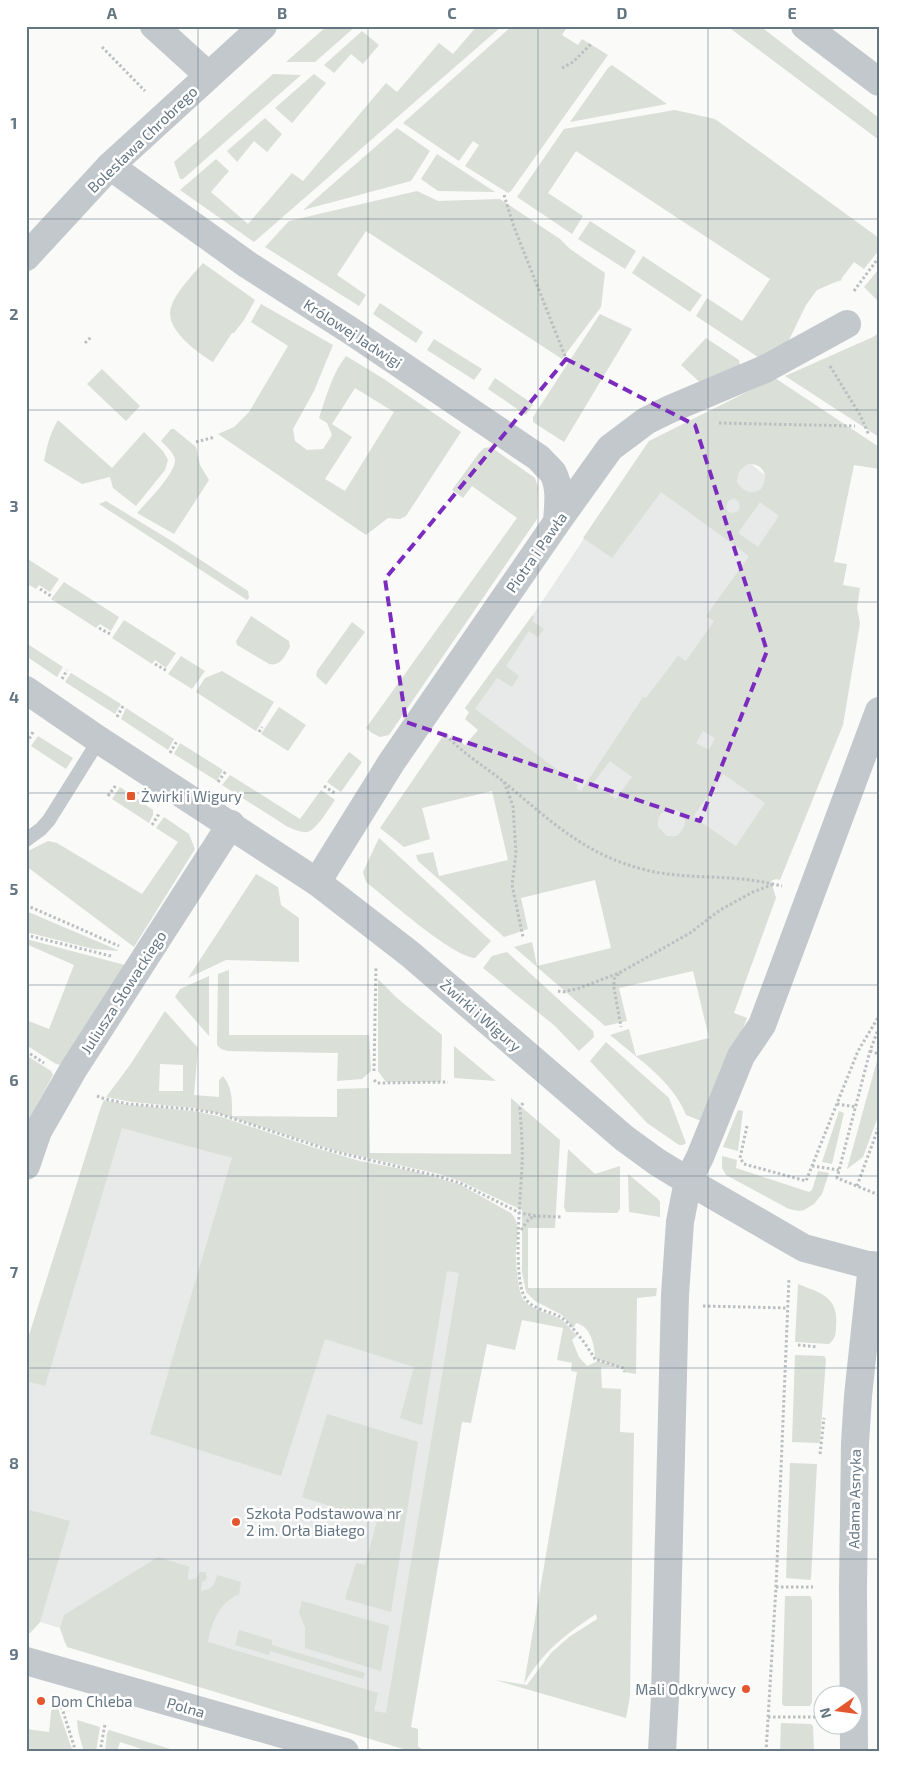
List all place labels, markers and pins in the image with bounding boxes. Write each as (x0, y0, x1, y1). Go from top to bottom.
place label: Żwirki i Wigury (141, 787, 242, 805)
marker: Żwirki i Wigury (125, 790, 137, 802)
place label: Szkoła Podstawowa nr 2 im. Orła Białego (246, 1504, 401, 1539)
marker: Szkoła Podstawowa nr 2 im. Orła Białego (230, 1516, 242, 1528)
place label: Mali Odkrywcy (635, 1680, 736, 1698)
marker: Mali Odkrywcy (740, 1683, 752, 1695)
place label: Dom Chleba (51, 1692, 133, 1710)
marker: Dom Chleba (35, 1695, 47, 1707)

